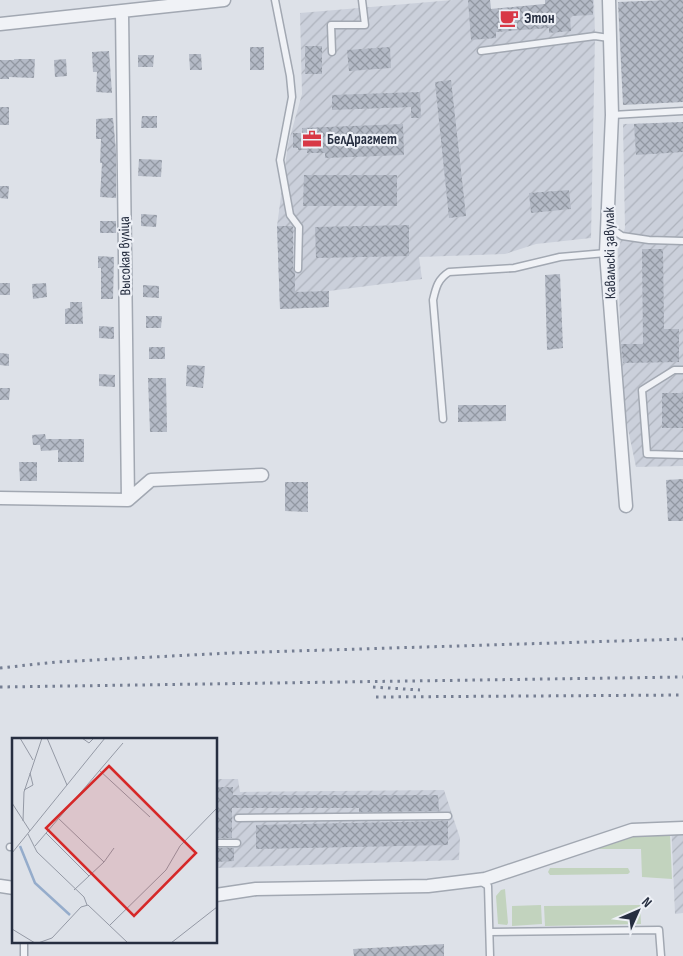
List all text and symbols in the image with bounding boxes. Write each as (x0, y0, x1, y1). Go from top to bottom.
cafe icon: Этон (498, 7, 520, 29)
place label: Этон (524, 9, 554, 28)
office icon: БелДрагмет (301, 128, 323, 150)
place label: БелДрагмет (327, 130, 397, 149)
street label: Кавальскі завулак (600, 206, 620, 299)
street label: Высокая вуліца (115, 216, 135, 296)
inset map (12, 738, 218, 944)
north arrow (613, 886, 663, 936)
text: N (638, 894, 655, 911)

